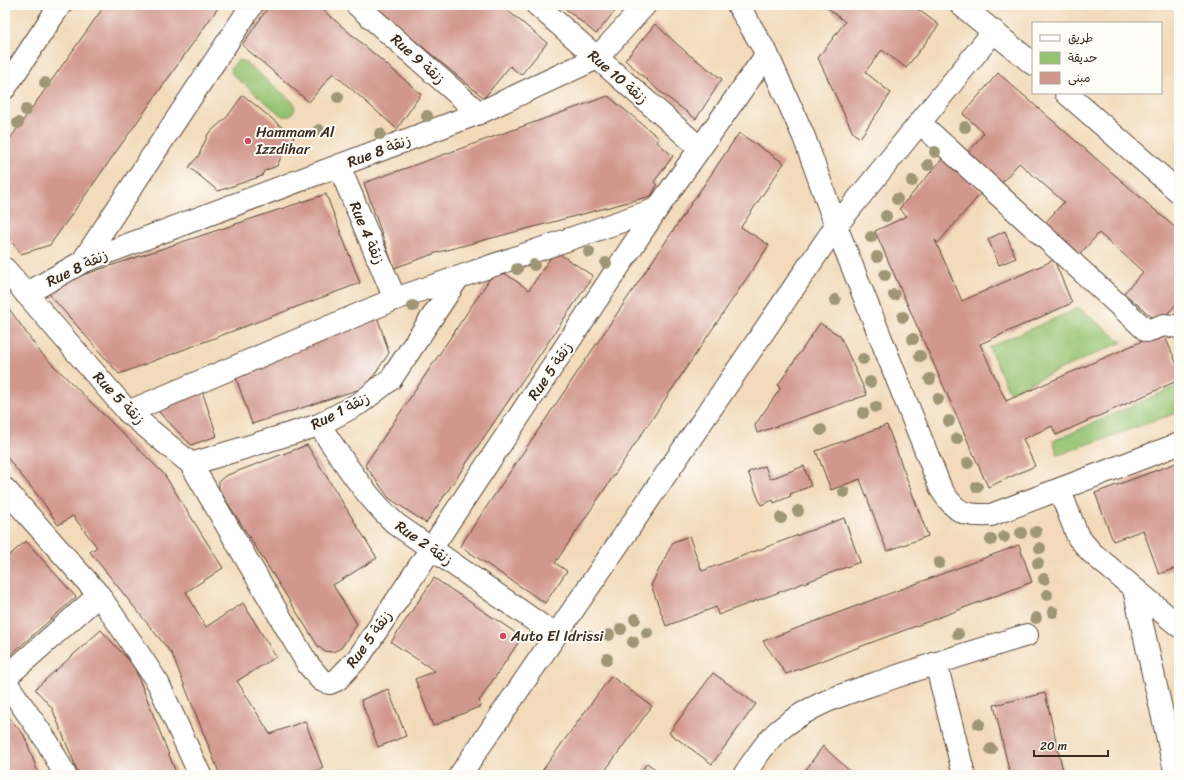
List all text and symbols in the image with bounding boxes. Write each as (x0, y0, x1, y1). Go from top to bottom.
legend (1032, 22, 1162, 94)
street label: Rue 9 زنقة (385, 27, 451, 91)
text: طريق (1068, 27, 1093, 49)
street label: Rue 10 زنقة (582, 43, 654, 111)
text: حديقة (1068, 47, 1097, 69)
text: مبنى (1068, 67, 1091, 89)
place label: Hammam Al Izzdihar (255, 119, 335, 162)
street label: Rue 8 زنقة (343, 127, 415, 175)
marker: Hammam Al Izzdihar (243, 136, 253, 146)
street label: Rue 4 زنقة (342, 197, 392, 269)
street label: Rue 8 زنقة (42, 242, 112, 294)
street label: Rue 5 زنقة (521, 336, 579, 406)
street label: Rue 5 زنقة (87, 365, 151, 431)
street label: Rue 1 زنقة (306, 385, 374, 437)
street label: Rue 2 زنقة (390, 513, 458, 573)
street label: Rue 5 زنقة (339, 604, 399, 674)
place label: Auto El Idrissi (510, 623, 604, 649)
marker: Auto El Idrissi (498, 631, 508, 641)
scale bar (1034, 732, 1108, 758)
text: 20 m (1040, 735, 1067, 757)

